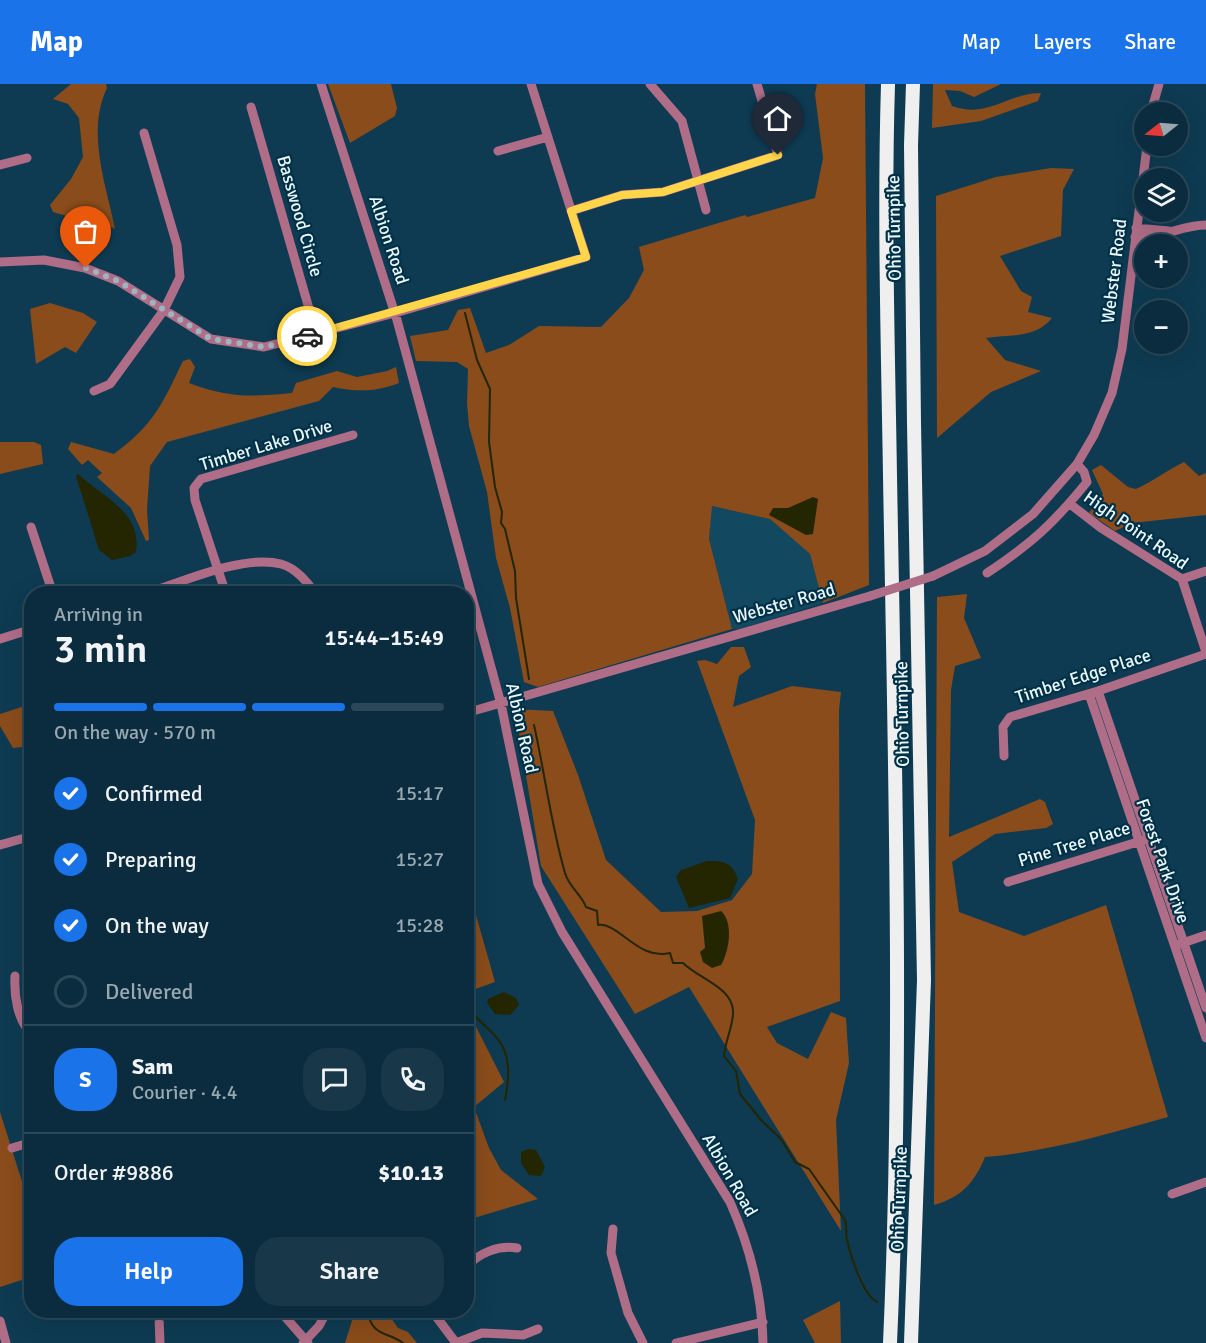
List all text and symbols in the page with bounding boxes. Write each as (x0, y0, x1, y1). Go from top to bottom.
text: Map (30, 25, 83, 59)
text: Map (962, 29, 1000, 55)
text: Layers (1033, 29, 1091, 55)
text: Share (1124, 29, 1176, 55)
pin (752, 93, 803, 155)
icon: home (761, 102, 794, 135)
north arrow (1134, 102, 1188, 156)
map controls (1134, 102, 1188, 354)
street label: Basswood Circle (272, 153, 328, 279)
button: layers (1134, 168, 1188, 222)
street label: Ohio Turnpike (882, 175, 906, 281)
street label: Albion Road (364, 193, 414, 287)
pin (60, 206, 111, 268)
icon: bag (69, 215, 102, 248)
street label: Webster Road (1097, 217, 1131, 325)
button: + (1134, 234, 1188, 288)
button: − (1134, 300, 1188, 354)
courier (277, 306, 337, 366)
icon: car (291, 320, 324, 353)
street label: Timber Lake Drive (197, 414, 335, 476)
street label: High Point Road (1079, 486, 1193, 574)
street label: Webster Road (730, 578, 838, 628)
text: Arriving in (54, 602, 143, 627)
text: 15:44–15:49 (325, 624, 444, 651)
text: 3 min (54, 625, 147, 673)
street label: Timber Edge Place (1012, 644, 1154, 708)
street label: Ohio Turnpike (890, 661, 914, 767)
street label: Albion Road (501, 681, 543, 775)
text: On the way · 570 m (54, 720, 216, 745)
icon: check (54, 777, 87, 810)
text: Confirmed (105, 780, 203, 807)
text: 15:17 (395, 781, 444, 806)
street label: Forest Park Drive (1131, 796, 1195, 926)
street label: Pine Tree Place (1015, 817, 1133, 871)
icon: check (54, 843, 87, 876)
text: Preparing (105, 846, 197, 873)
text: 15:27 (395, 847, 444, 872)
icon: check (54, 909, 87, 942)
text: On the way (105, 912, 209, 939)
text: 15:28 (395, 913, 444, 938)
text: Delivered (105, 978, 193, 1005)
button: chat (303, 1048, 366, 1111)
button: phone (381, 1048, 444, 1111)
text: Sam (132, 1053, 173, 1080)
text: S (79, 1066, 92, 1093)
text: Courier · 4.4 (132, 1080, 238, 1105)
street label: Albion Road (697, 1130, 763, 1220)
street label: Ohio Turnpike (886, 1146, 912, 1252)
text: Order #9886 (54, 1159, 174, 1186)
text: $10.13 (378, 1159, 444, 1186)
button: Help (54, 1237, 243, 1306)
button: Share (255, 1237, 444, 1306)

